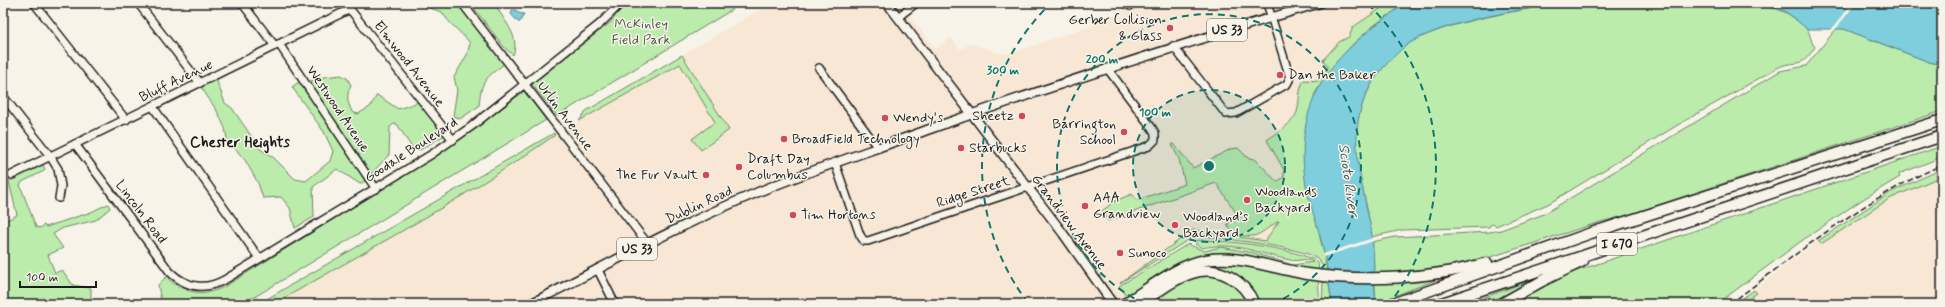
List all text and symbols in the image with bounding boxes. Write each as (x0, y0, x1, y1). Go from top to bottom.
place label: Gerber Collision & Glass (1068, 11, 1162, 45)
park label: McKinley Field Park (611, 15, 671, 49)
street label: Elmwood Avenue (370, 17, 448, 111)
road number: US 33 (1207, 19, 1247, 41)
marker: Gerber Collision & Glass (1165, 23, 1175, 33)
text: 200 m (1086, 52, 1119, 68)
street label: Bluff Avenue (136, 55, 216, 107)
street label: Westwood Avenue (302, 62, 374, 156)
text: 300 m (987, 63, 1020, 79)
place label: Dan the Baker (1288, 66, 1376, 84)
marker: Dan the Baker (1275, 70, 1285, 80)
street label: Urlin Avenue (533, 78, 597, 154)
text: 100 m (1139, 105, 1172, 121)
place label: Sheetz (972, 107, 1014, 125)
place label: Wendy's (893, 109, 943, 127)
marker: Sheetz (1017, 111, 1027, 121)
street label: Goodale Boulevard (361, 113, 461, 187)
marker: Wendy's (880, 113, 890, 123)
place label: Barrington School (1052, 115, 1116, 149)
marker: Barrington School (1119, 127, 1129, 137)
place label: BroadField Technology (792, 130, 920, 149)
district label: Chester Heights (190, 133, 290, 154)
marker: BroadField Technology (779, 134, 789, 144)
place label: Starbucks (969, 139, 1027, 157)
water label: Scioto River (1333, 142, 1363, 220)
marker: Starbucks (956, 143, 966, 153)
place label: Draft Day Columbus (747, 150, 810, 184)
centre of rings (1202, 159, 1216, 173)
marker: Draft Day Columbus (734, 162, 744, 172)
place label: The Fur Vault (616, 166, 699, 184)
marker: The Fur Vault (701, 170, 711, 180)
street label: Ridge Street (934, 171, 1013, 213)
street label: Grandview Avenue (1027, 171, 1111, 273)
street label: Lincoln Road (111, 177, 171, 247)
street label: Dublin Road (663, 182, 735, 228)
place label: Woodlands Backyard (1255, 183, 1317, 217)
place label: AAA Grandview (1093, 189, 1160, 223)
marker: Woodlands Backyard (1242, 195, 1252, 205)
marker: AAA Grandview (1080, 201, 1090, 211)
place label: Tim Hortons (801, 206, 876, 224)
place label: Woodland’s Backyard (1183, 208, 1248, 242)
marker: Tim Hortons (788, 210, 798, 220)
marker: Woodland’s Backyard (1170, 220, 1180, 230)
road number: I 670 (1597, 233, 1637, 255)
road number: US 33 (617, 238, 657, 260)
place label: Sunoco (1128, 244, 1166, 262)
marker: Sunoco (1115, 248, 1125, 258)
scale bar (20, 263, 96, 289)
text: 100 m (26, 270, 58, 286)

